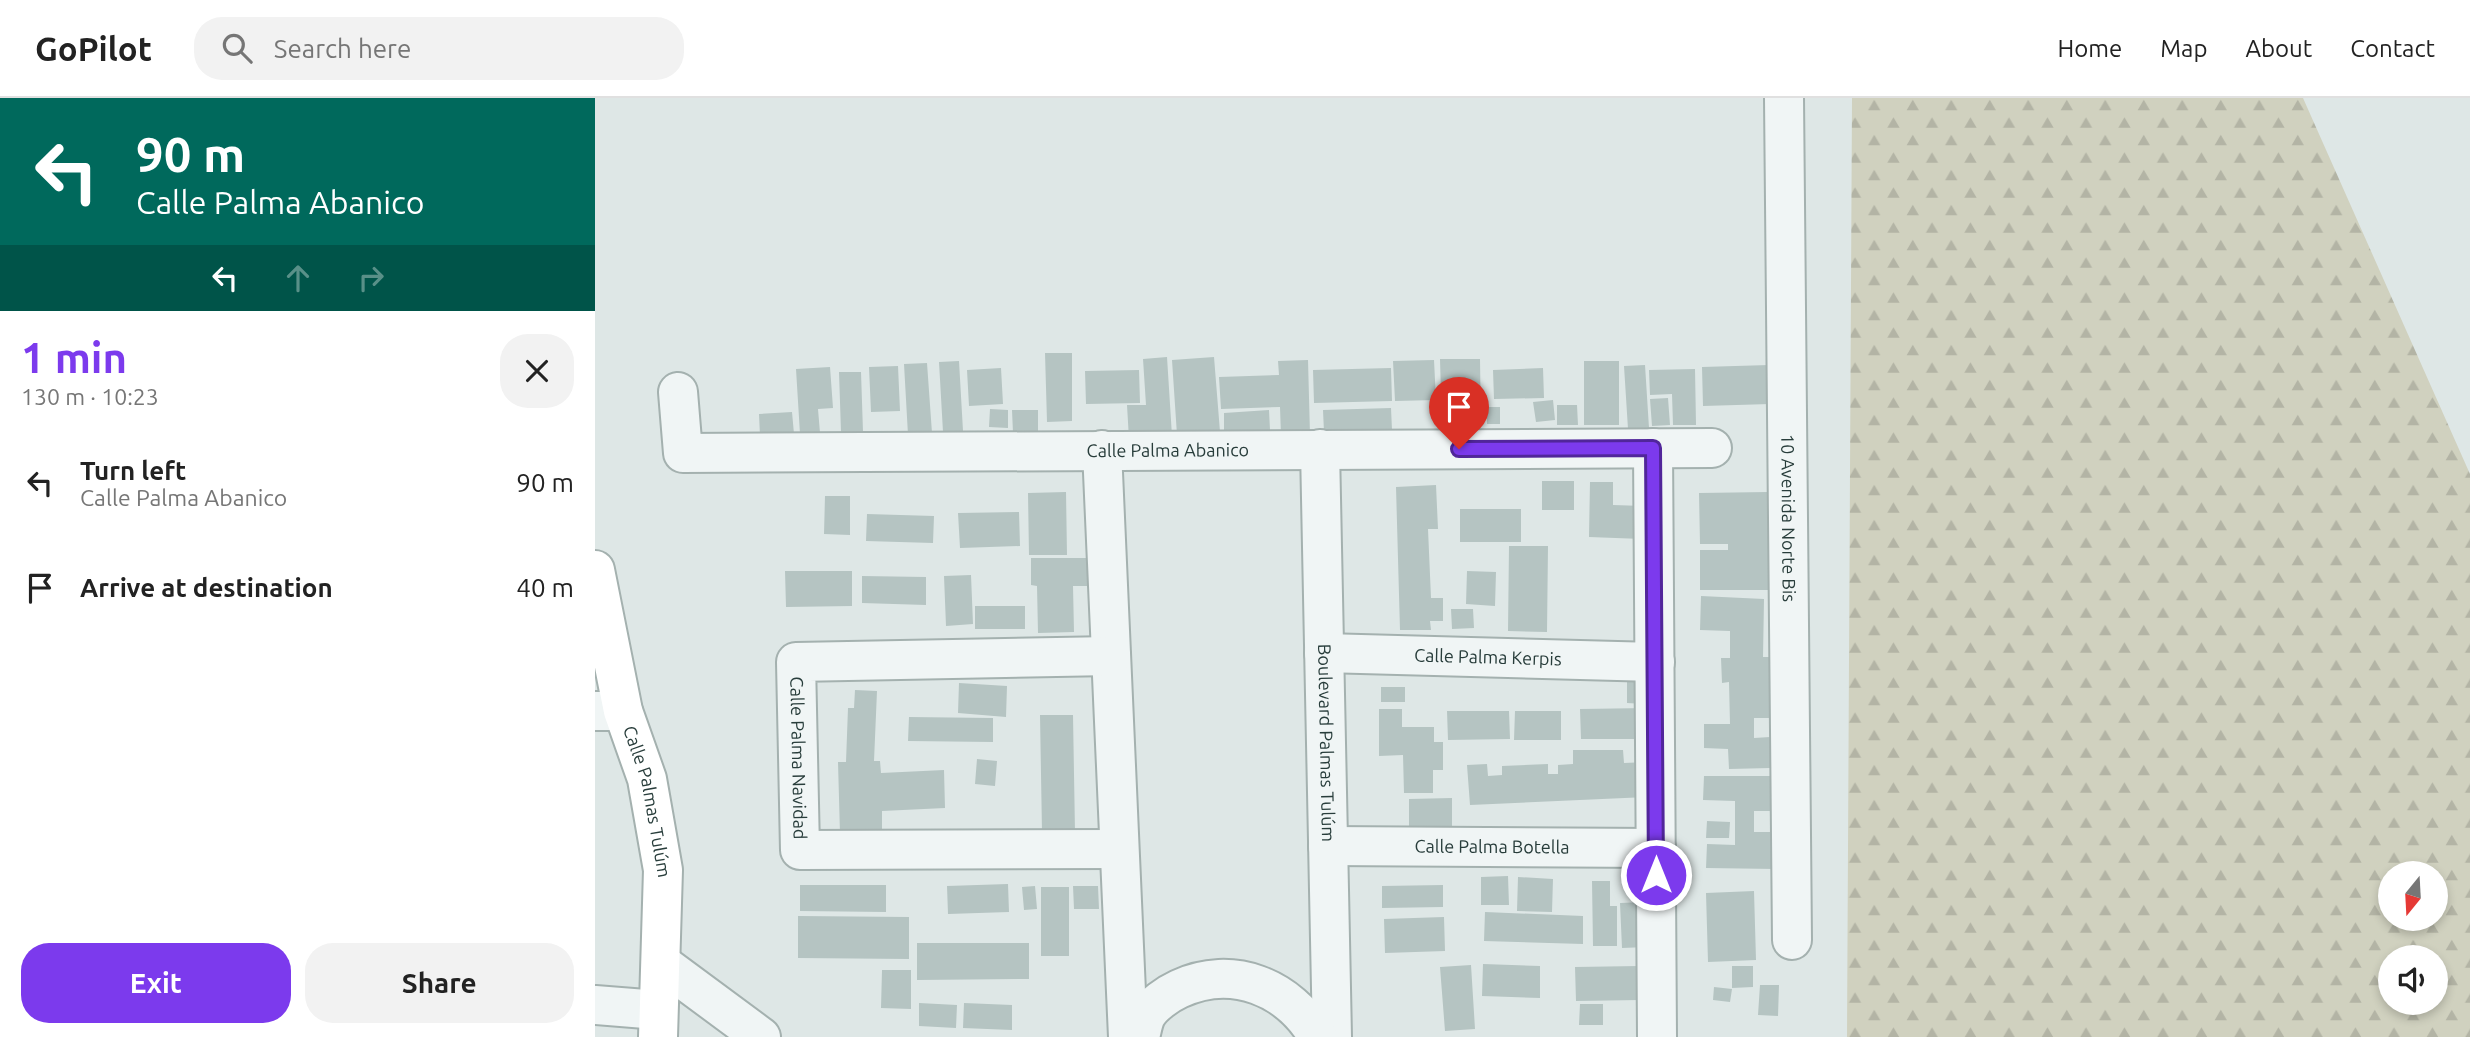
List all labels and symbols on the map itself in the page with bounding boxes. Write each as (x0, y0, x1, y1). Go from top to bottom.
pin (1429, 377, 1489, 449)
street label: 10 Avenida Norte Bis (1778, 434, 1800, 602)
street label: Calle Palma Abanico (1087, 439, 1249, 460)
street label: Boulevard Palmas Tulúm (1315, 644, 1339, 842)
street label: Calle Palma Kerpis (1414, 644, 1562, 668)
street label: Calle Palma Navidad (787, 676, 811, 840)
street label: Calle Palmas Tulúm (620, 723, 675, 879)
street label: Calle Palma Botella (1414, 836, 1570, 856)
position arrow (1619, 838, 1693, 912)
north arrow (2378, 861, 2448, 931)

